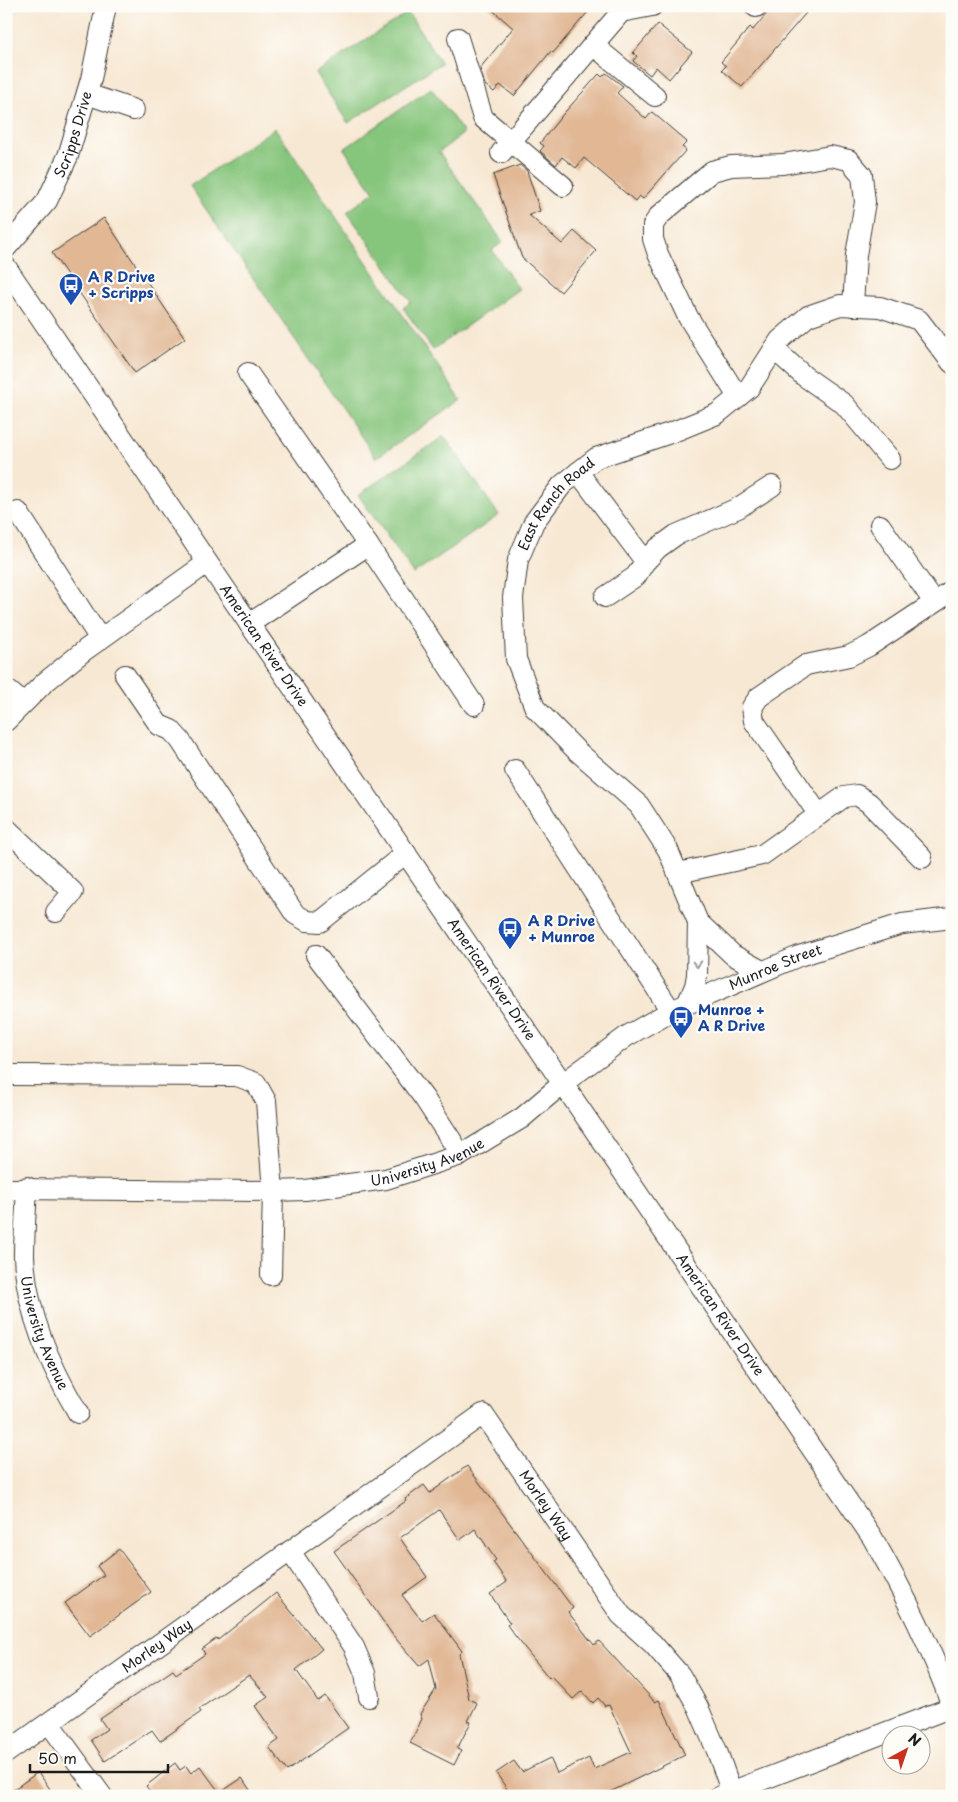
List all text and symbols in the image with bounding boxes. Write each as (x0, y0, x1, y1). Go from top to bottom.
street label: Scripps Drive (48, 89, 97, 181)
place label: A R Drive + Scripps (88, 266, 156, 303)
bus stop icon: A R Drive + Scripps (58, 272, 84, 306)
street label: East Ranch Road (512, 452, 599, 553)
street label: American River Drive (215, 580, 314, 711)
place label: A R Drive + Munroe (528, 910, 596, 947)
street label: American River Drive (443, 914, 541, 1044)
bus stop icon: A R Drive + Munroe (497, 916, 523, 950)
street label: Munroe Street (725, 938, 824, 995)
one-way arrow (691, 960, 702, 968)
place label: Munroe + A R Drive (698, 999, 766, 1036)
bus stop icon: Munroe + A R Drive (668, 1005, 694, 1039)
street label: University Avenue (369, 1132, 488, 1191)
street label: American River Drive (672, 1249, 770, 1380)
street label: University Avenue (16, 1274, 74, 1394)
street label: Morley Way (514, 1466, 578, 1545)
street label: Morley Way (117, 1613, 196, 1678)
north arrow (880, 1724, 930, 1774)
text: N (904, 1728, 926, 1751)
scale bar (30, 1742, 168, 1774)
text: 50 m (38, 1746, 77, 1769)

